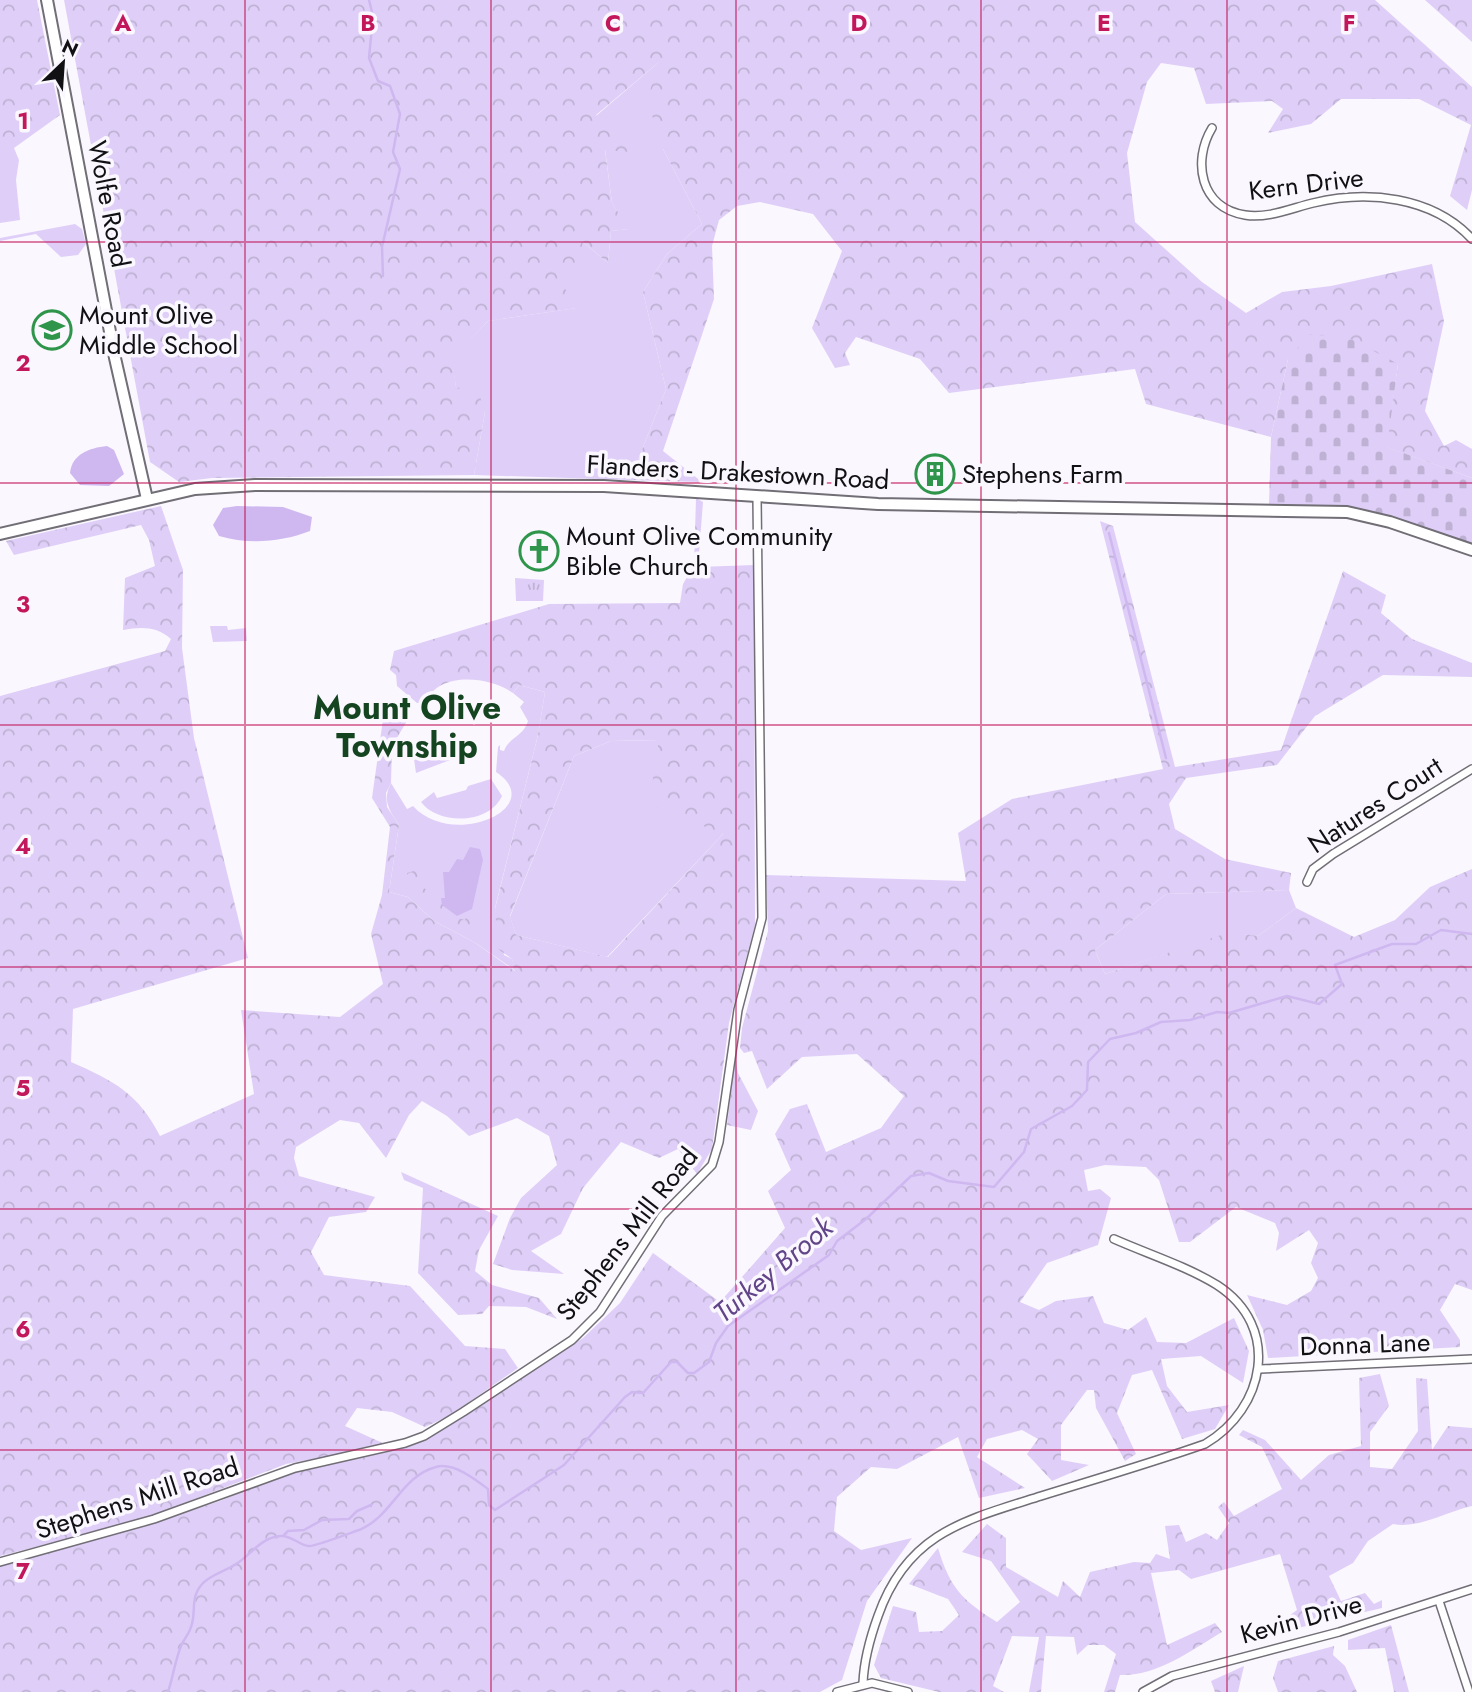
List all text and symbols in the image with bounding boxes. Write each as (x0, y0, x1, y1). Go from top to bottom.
text: A (114, 6, 132, 40)
text: B (360, 6, 376, 40)
text: C (605, 6, 621, 40)
text: D (851, 6, 868, 40)
text: E (1097, 6, 1111, 40)
text: F (1343, 6, 1355, 40)
north arrow (28, 28, 98, 98)
text: N (57, 33, 83, 63)
text: 1 (17, 104, 29, 138)
street label: Wolfe Road (78, 137, 140, 271)
street label: Kern Drive (1246, 158, 1366, 210)
place label: Mount Olive Middle School (79, 296, 238, 364)
school or university icon: Mount Olive Middle School (31, 309, 73, 351)
text: 2 (15, 346, 31, 380)
street label: Flanders - Drakestown Road (586, 445, 890, 499)
building icon: Stephens Farm (914, 453, 956, 495)
place label: Stephens Farm (962, 455, 1124, 493)
place label: Mount Olive Community Bible Church (566, 517, 833, 585)
church icon: Mount Olive Community Bible Church (518, 530, 560, 572)
text: 3 (16, 587, 30, 621)
district label: Mount Olive Township (313, 684, 501, 769)
street label: Natures Court (1300, 747, 1450, 863)
text: 4 (15, 829, 31, 863)
text: 5 (16, 1071, 30, 1105)
street label: Stephens Mill Road (547, 1139, 707, 1329)
water label: Turkey Brook (704, 1207, 843, 1332)
text: 6 (15, 1312, 31, 1346)
street label: Donna Lane (1299, 1323, 1431, 1365)
street label: Stephens Mill Road (31, 1447, 243, 1549)
text: 7 (16, 1554, 30, 1588)
street label: Kevin Drive (1236, 1585, 1366, 1653)

